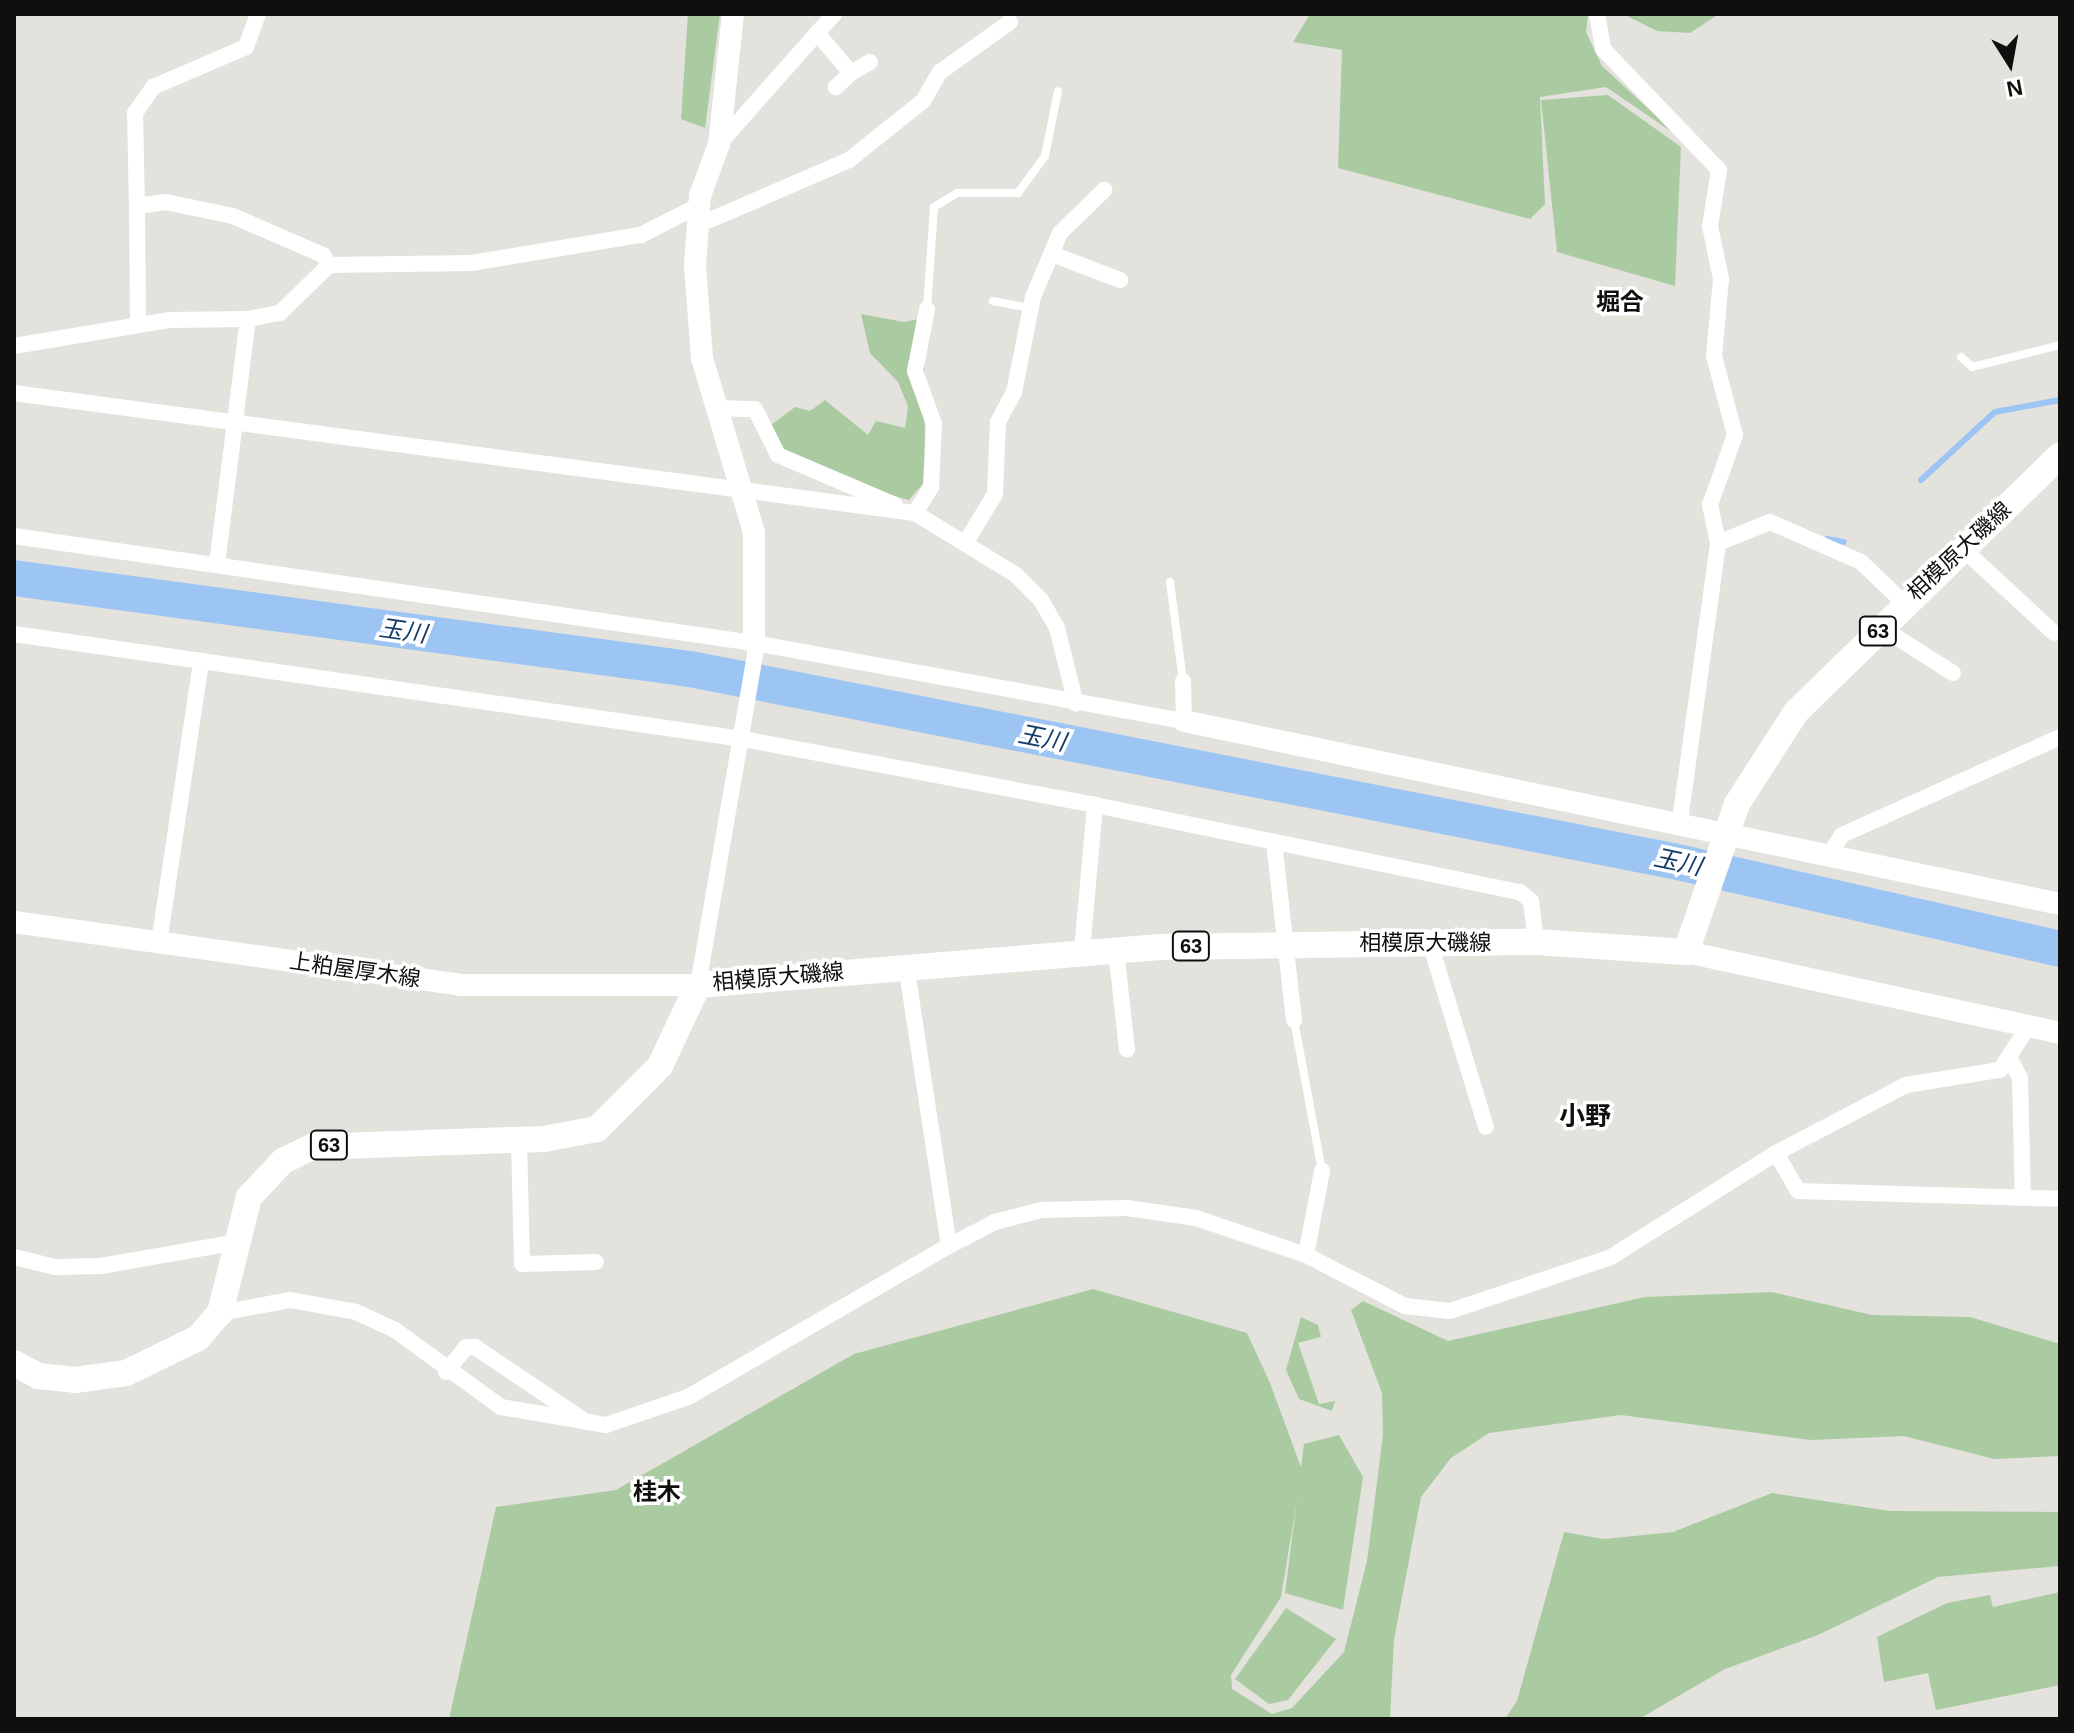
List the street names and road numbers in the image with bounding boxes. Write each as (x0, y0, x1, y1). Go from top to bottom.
street label: 相模原大磯線 (1902, 496, 2016, 606)
road number: 63 (1858, 615, 1898, 647)
road number: 63 (1171, 930, 1211, 962)
street label: 相模原大磯線 (1359, 930, 1491, 956)
street label: 上粕屋厚木線 (288, 948, 422, 992)
street label: 相模原大磯線 (711, 958, 845, 996)
road number: 63 (309, 1129, 349, 1161)

